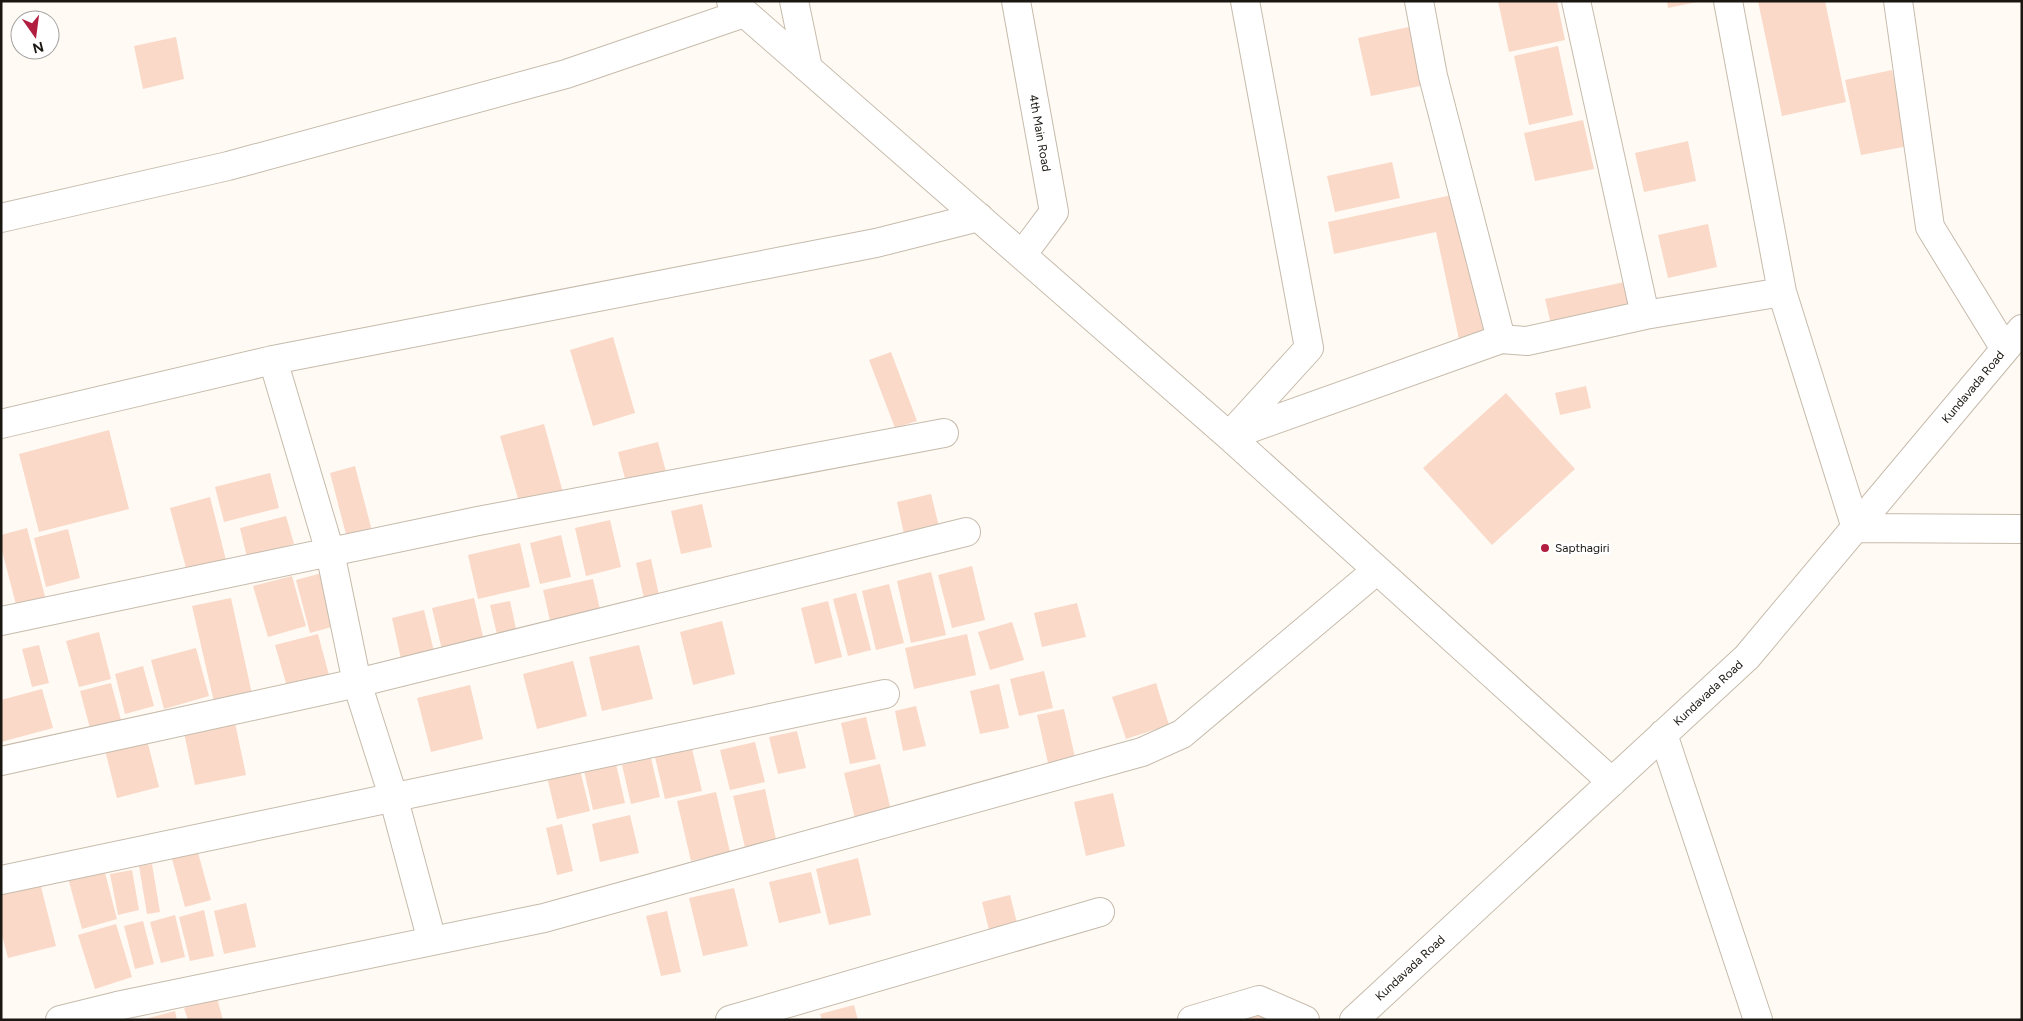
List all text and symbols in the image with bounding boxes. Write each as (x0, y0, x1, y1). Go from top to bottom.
north arrow (10, 10, 60, 60)
text: N (31, 38, 45, 57)
street label: 4th Main Road (1026, 93, 1054, 173)
street label: Kundavada Road (1939, 348, 2007, 426)
place label: Sapthagiri (1555, 541, 1610, 555)
marker: Sapthagiri (1539, 542, 1551, 554)
street label: Kundavada Road (1670, 657, 1746, 729)
street label: Kundavada Road (1372, 932, 1448, 1004)

